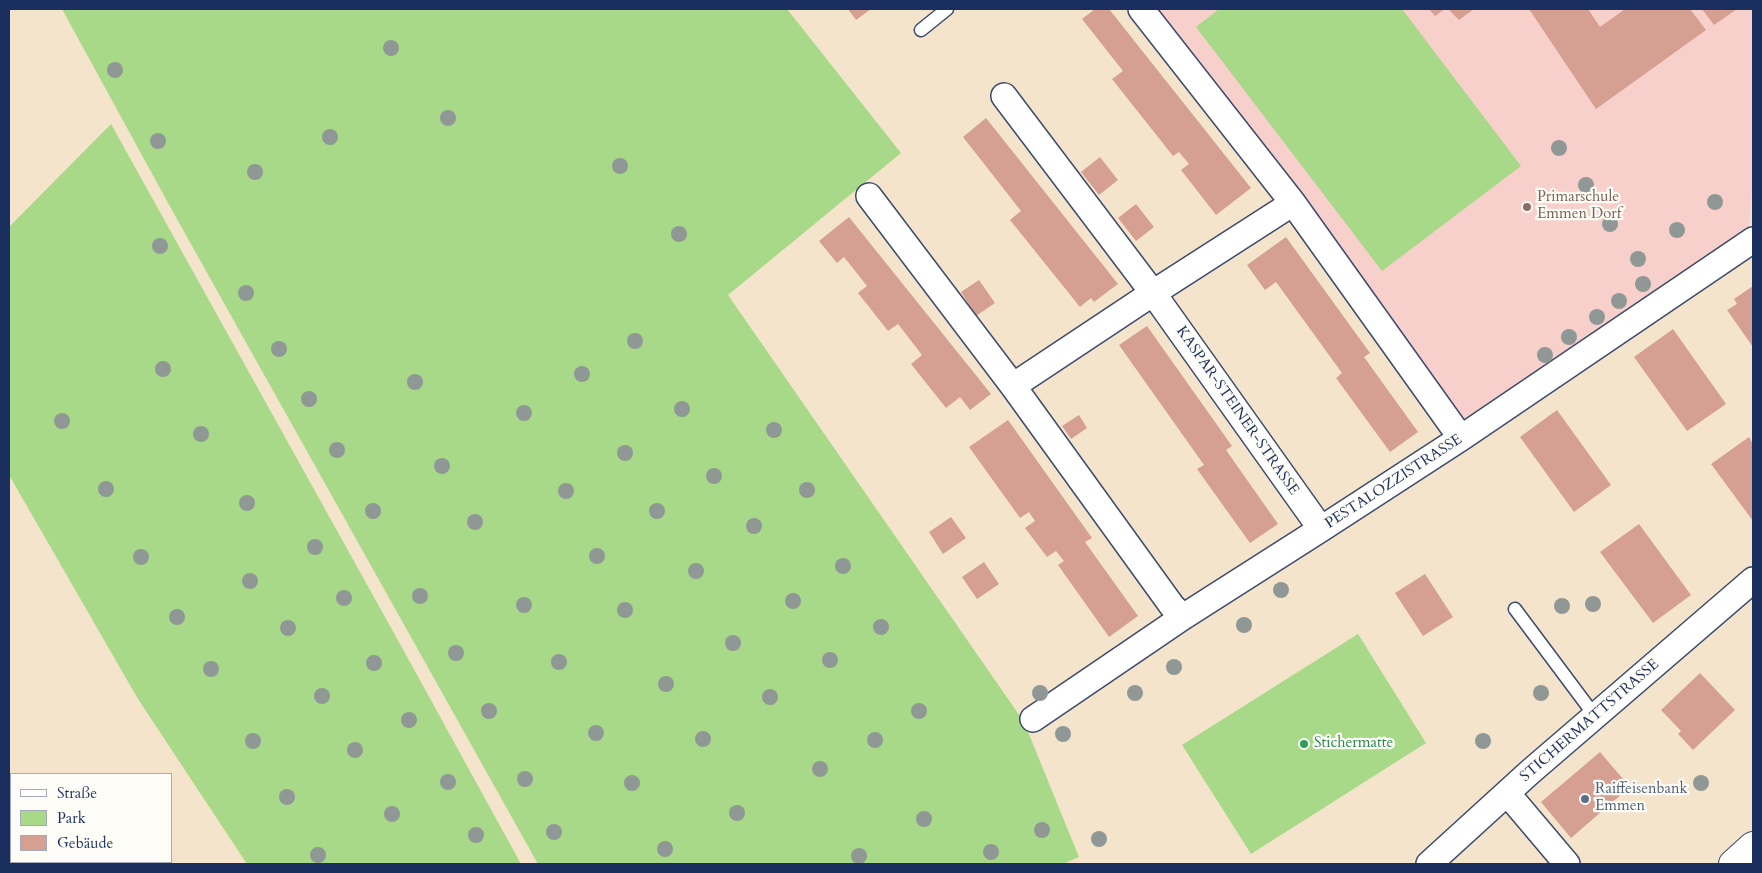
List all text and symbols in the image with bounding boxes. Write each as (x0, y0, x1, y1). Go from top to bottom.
place label: Primarschule Emmen Dorf (1537, 189, 1621, 224)
marker: Primarschule Emmen Dorf (1521, 201, 1533, 213)
street label: KASPAR-STEINER-STRASSE (1172, 323, 1302, 499)
street label: PESTALOZZISTRASSE (1322, 431, 1466, 533)
street label: STICHERMATTSTRASSE (1517, 656, 1663, 786)
place label: Stichermatte (1314, 735, 1393, 753)
marker: Stichermatte (1298, 738, 1310, 750)
legend (10, 773, 172, 863)
place label: Raiffeisenbank Emmen (1595, 781, 1688, 816)
text: Straße (57, 783, 97, 803)
marker: Raiffeisenbank Emmen (1579, 793, 1591, 805)
text: Park (57, 808, 86, 828)
text: Gebäude (57, 833, 113, 853)

